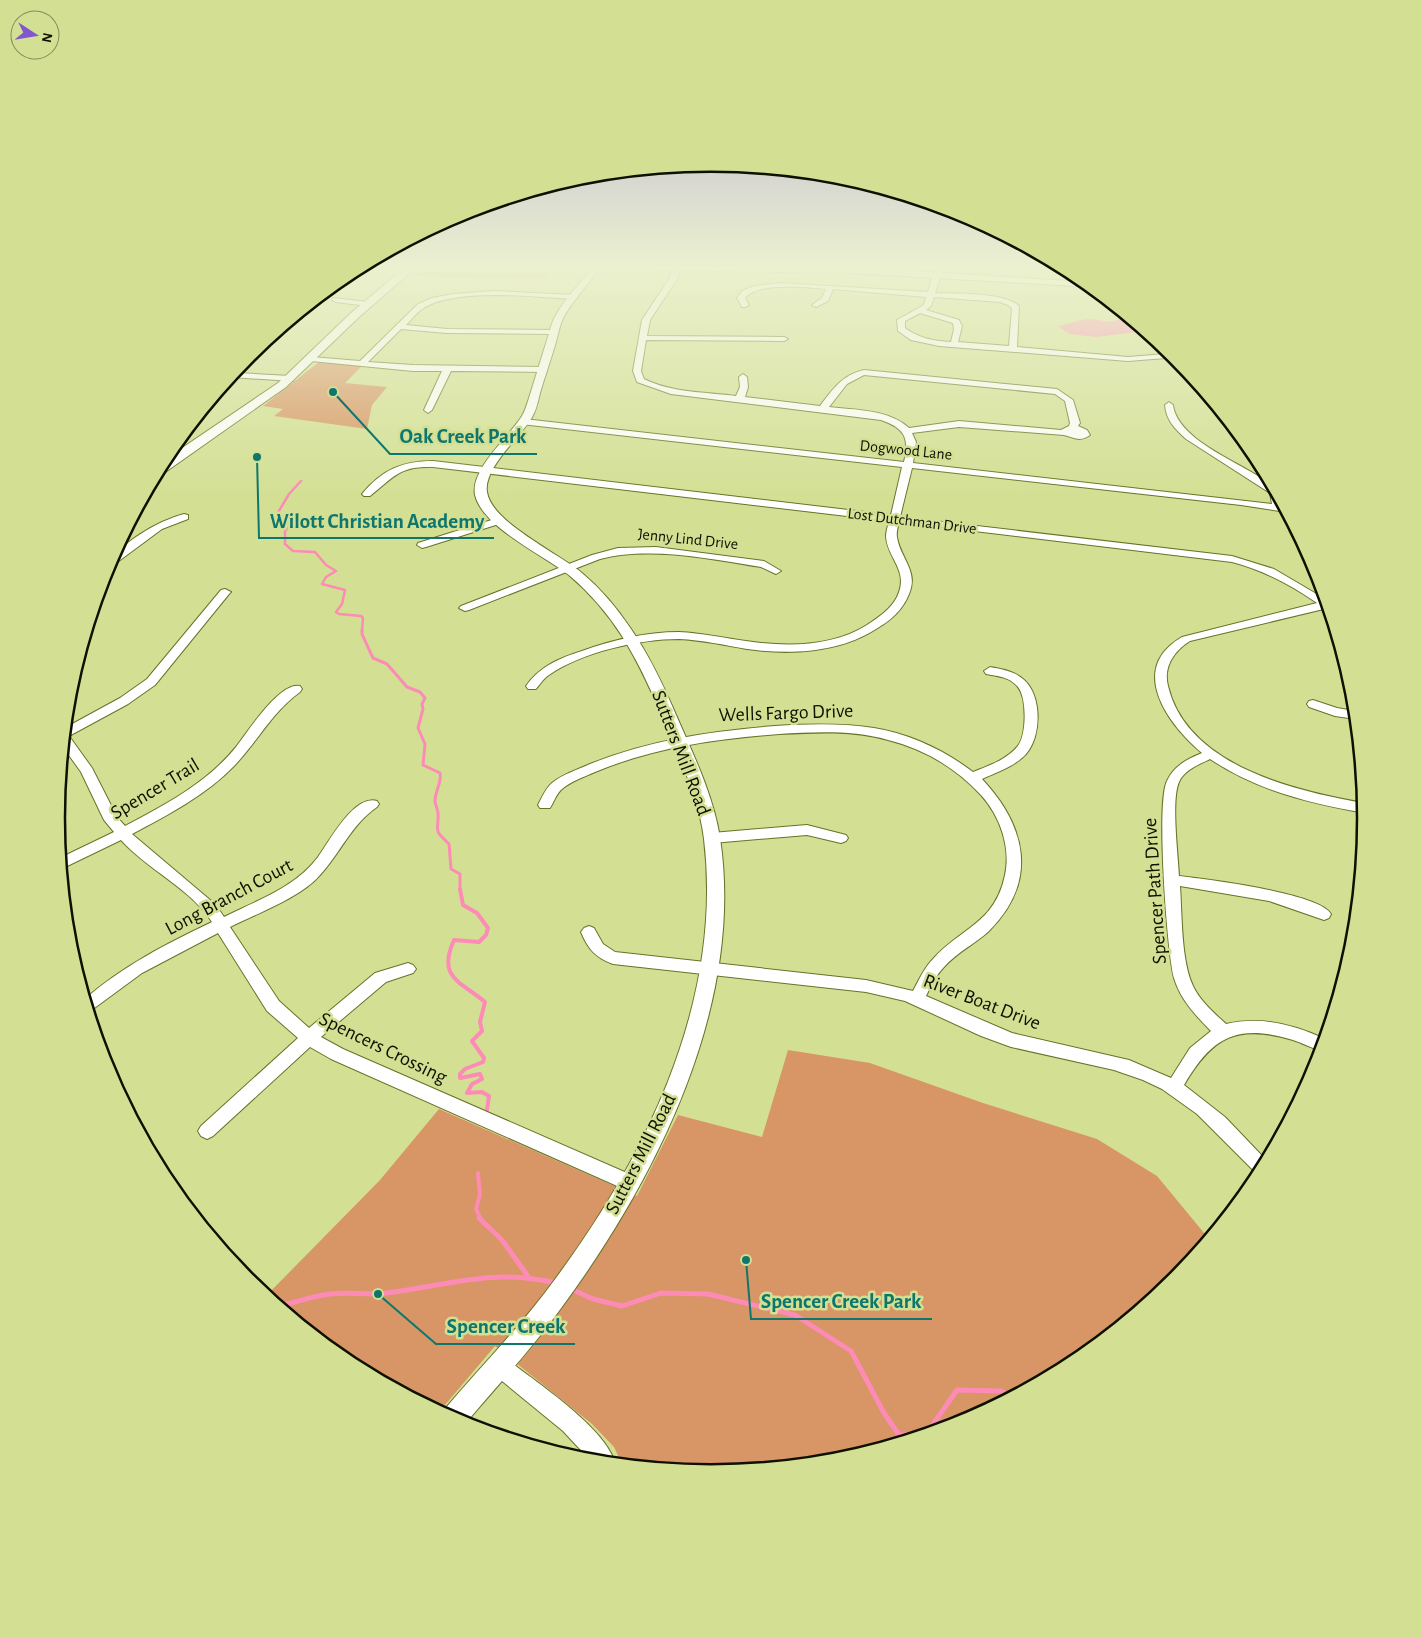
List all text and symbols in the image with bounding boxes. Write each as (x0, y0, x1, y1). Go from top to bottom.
north arrow (10, 10, 60, 60)
text: N (39, 31, 55, 44)
callout: Oak Creek Park (390, 418, 537, 454)
text: Oak Creek Park (400, 426, 527, 447)
street label: Dogwood Lane (859, 437, 953, 463)
callout: Wilott Christian Academy (259, 502, 494, 538)
street label: Lost Dutchman Drive (847, 505, 977, 537)
text: Wilott Christian Academy (270, 511, 485, 532)
street label: Jenny Lind Drive (637, 526, 739, 553)
street label: Sutters Mill Road (648, 688, 714, 818)
street label: Wells Fargo Drive (718, 701, 854, 725)
street label: Spencer Trail (107, 755, 203, 823)
street label: Spencer Path Drive (1140, 817, 1170, 965)
street label: Long Branch Court (162, 855, 297, 939)
street label: River Boat Drive (921, 970, 1043, 1034)
street label: Spencers Crossing (316, 1009, 450, 1088)
street label: Sutters Mill Road (602, 1091, 680, 1217)
callout: Spencer Creek Park (751, 1283, 932, 1319)
text: Spencer Creek Park (761, 1291, 922, 1312)
callout: Spencer Creek (436, 1308, 575, 1344)
text: Spencer Creek (447, 1316, 566, 1337)

